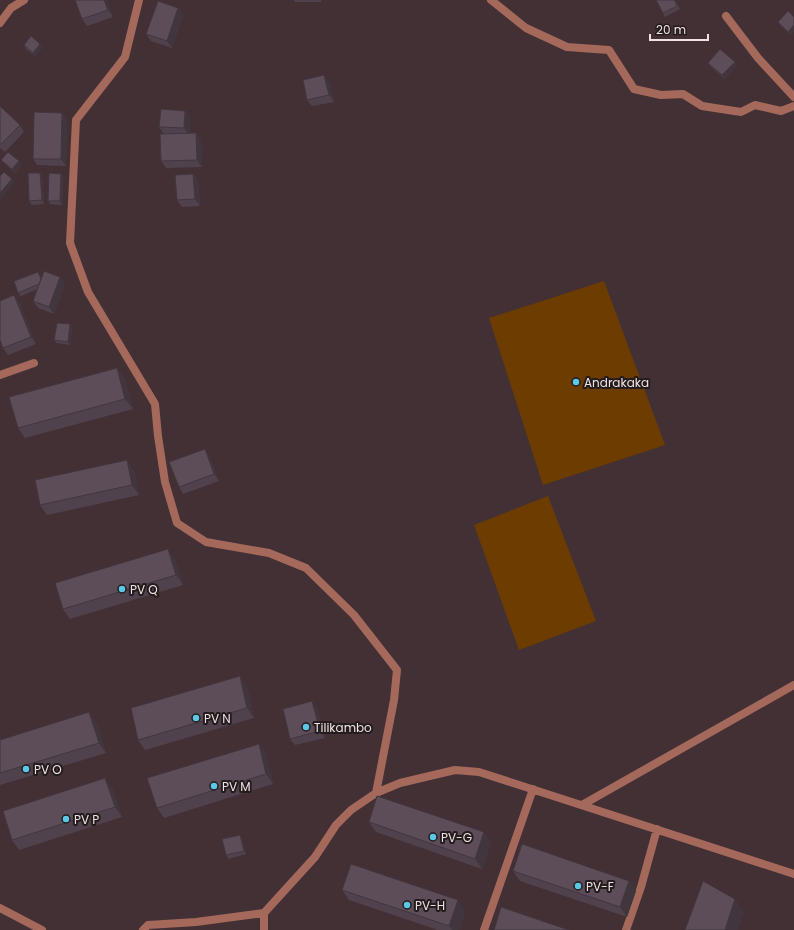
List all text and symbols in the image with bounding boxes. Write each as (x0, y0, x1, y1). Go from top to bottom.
scale bar (650, 16, 708, 42)
text: 20 m (656, 21, 686, 38)
place label: Andrakaka (584, 374, 649, 391)
marker: Andrakaka (571, 377, 581, 387)
place label: PV Q (130, 581, 158, 598)
marker: PV Q (117, 584, 127, 594)
place label: PV N (204, 710, 231, 727)
marker: PV N (191, 713, 201, 723)
place label: Tilikambo (314, 719, 372, 736)
marker: Tilikambo (301, 722, 311, 732)
place label: PV O (34, 761, 62, 778)
marker: PV O (21, 764, 31, 774)
place label: PV M (222, 778, 251, 795)
marker: PV M (209, 781, 219, 791)
place label: PV P (74, 811, 99, 828)
marker: PV P (61, 814, 71, 824)
place label: PV-G (441, 829, 472, 846)
marker: PV-G (428, 832, 438, 842)
place label: PV-F (586, 878, 614, 895)
marker: PV-F (573, 881, 583, 891)
place label: PV-H (415, 897, 445, 914)
marker: PV-H (402, 900, 412, 910)

